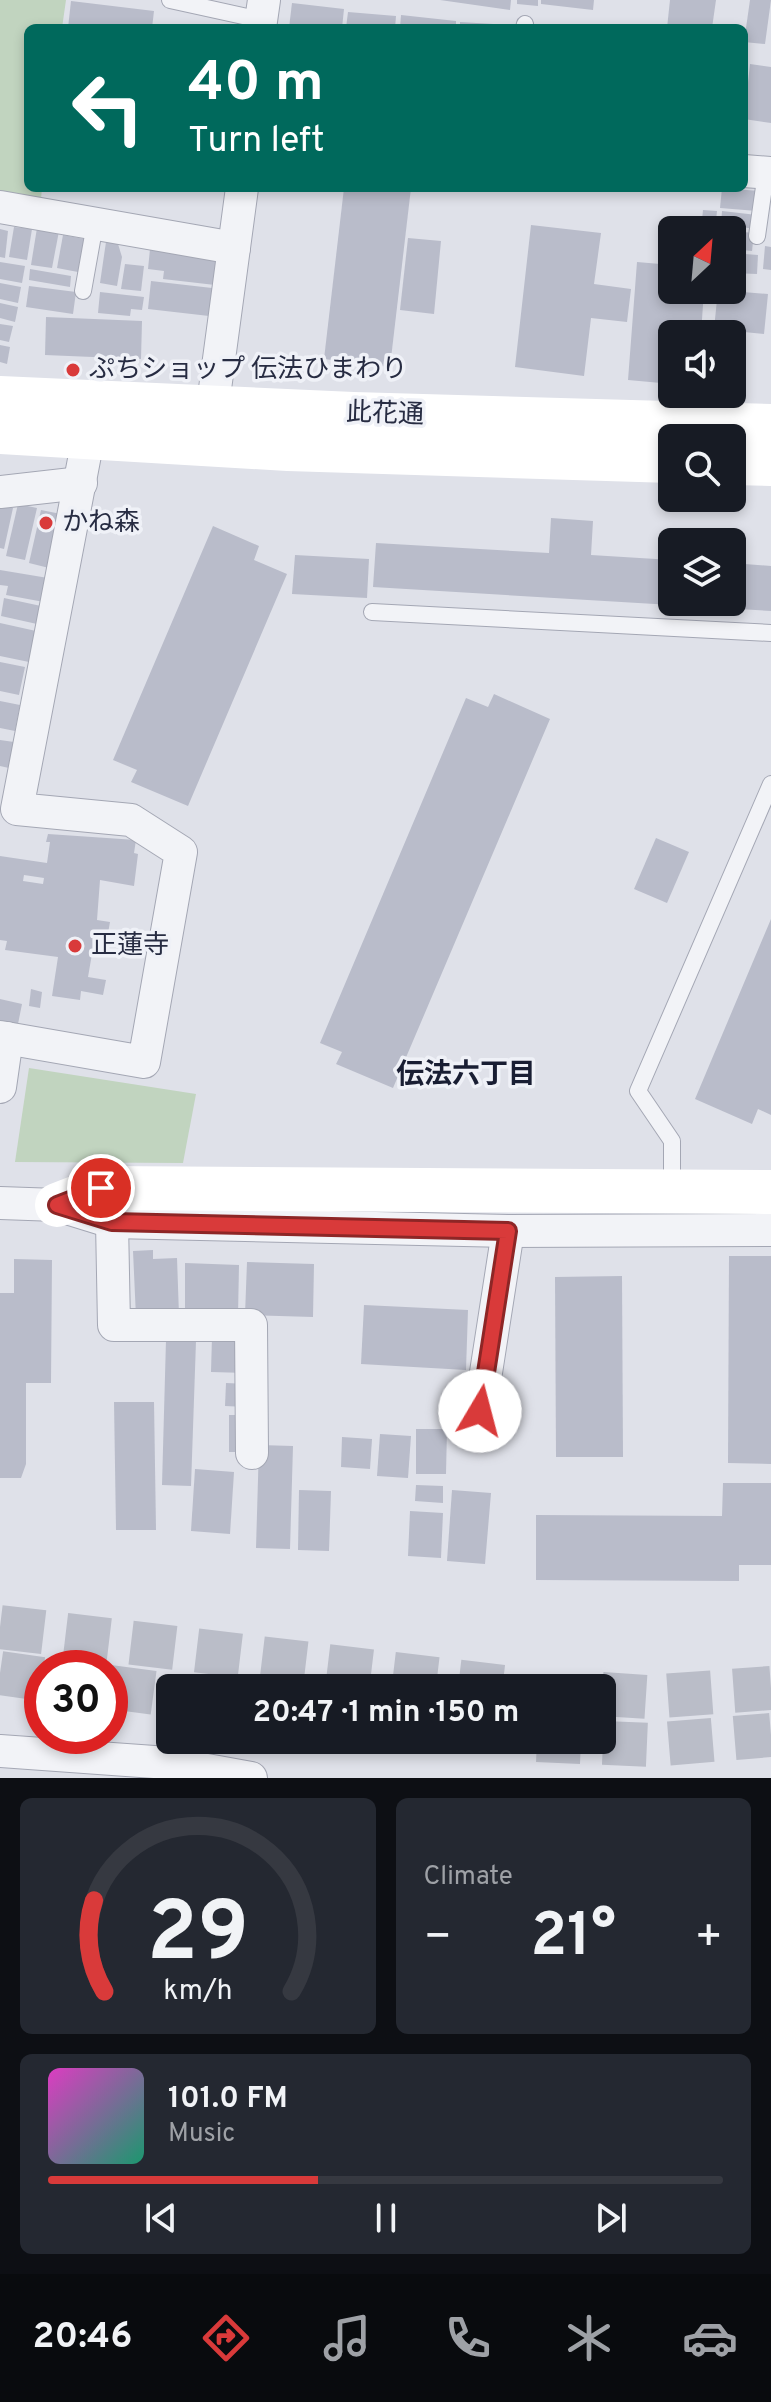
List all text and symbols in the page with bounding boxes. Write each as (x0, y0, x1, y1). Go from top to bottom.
text: 40 m (188, 50, 324, 120)
icon: left (56, 56, 160, 160)
text: Turn left (188, 119, 325, 165)
north arrow (658, 216, 746, 304)
map controls (658, 216, 746, 616)
button: sound (658, 320, 746, 408)
place label: ぷちショップ 伝法ひまわり (89, 354, 407, 387)
marker: ぷちショップ 伝法ひまわり (64, 361, 82, 379)
street label: 此花通 (345, 397, 425, 433)
button: search (658, 424, 746, 512)
place label: かね森 (62, 507, 140, 540)
marker: かね森 (37, 514, 55, 532)
button: layers (658, 528, 746, 616)
place label: 正蓮寺 (91, 930, 169, 963)
marker: 正蓮寺 (66, 937, 84, 955)
district label: 伝法六丁目 (396, 1058, 536, 1094)
pin (67, 1154, 135, 1222)
icon: arrive (79, 1166, 123, 1210)
position arrow (438, 1369, 522, 1453)
speed limit sign: 30 (24, 1650, 128, 1754)
text: 20:47 · 1 min · 150 m (253, 1695, 519, 1732)
text: Climate (424, 1861, 513, 1894)
text: 29 (147, 1885, 249, 1990)
text: 21° (530, 1901, 616, 1977)
text: − (424, 1911, 452, 1967)
text: + (695, 1911, 723, 1967)
text: km/h (163, 1974, 232, 2010)
text: 101.0 FM (168, 2081, 288, 2118)
text: Music (168, 2118, 235, 2151)
icon: previous (139, 2196, 183, 2240)
icon: pause (364, 2196, 408, 2240)
icon: next (589, 2196, 633, 2240)
icon: directions (198, 2310, 254, 2366)
icon: music (319, 2310, 375, 2366)
icon: phone (440, 2310, 496, 2366)
icon: climate (561, 2310, 617, 2366)
icon: car (682, 2310, 738, 2366)
text: 20:46 (33, 2315, 132, 2361)

